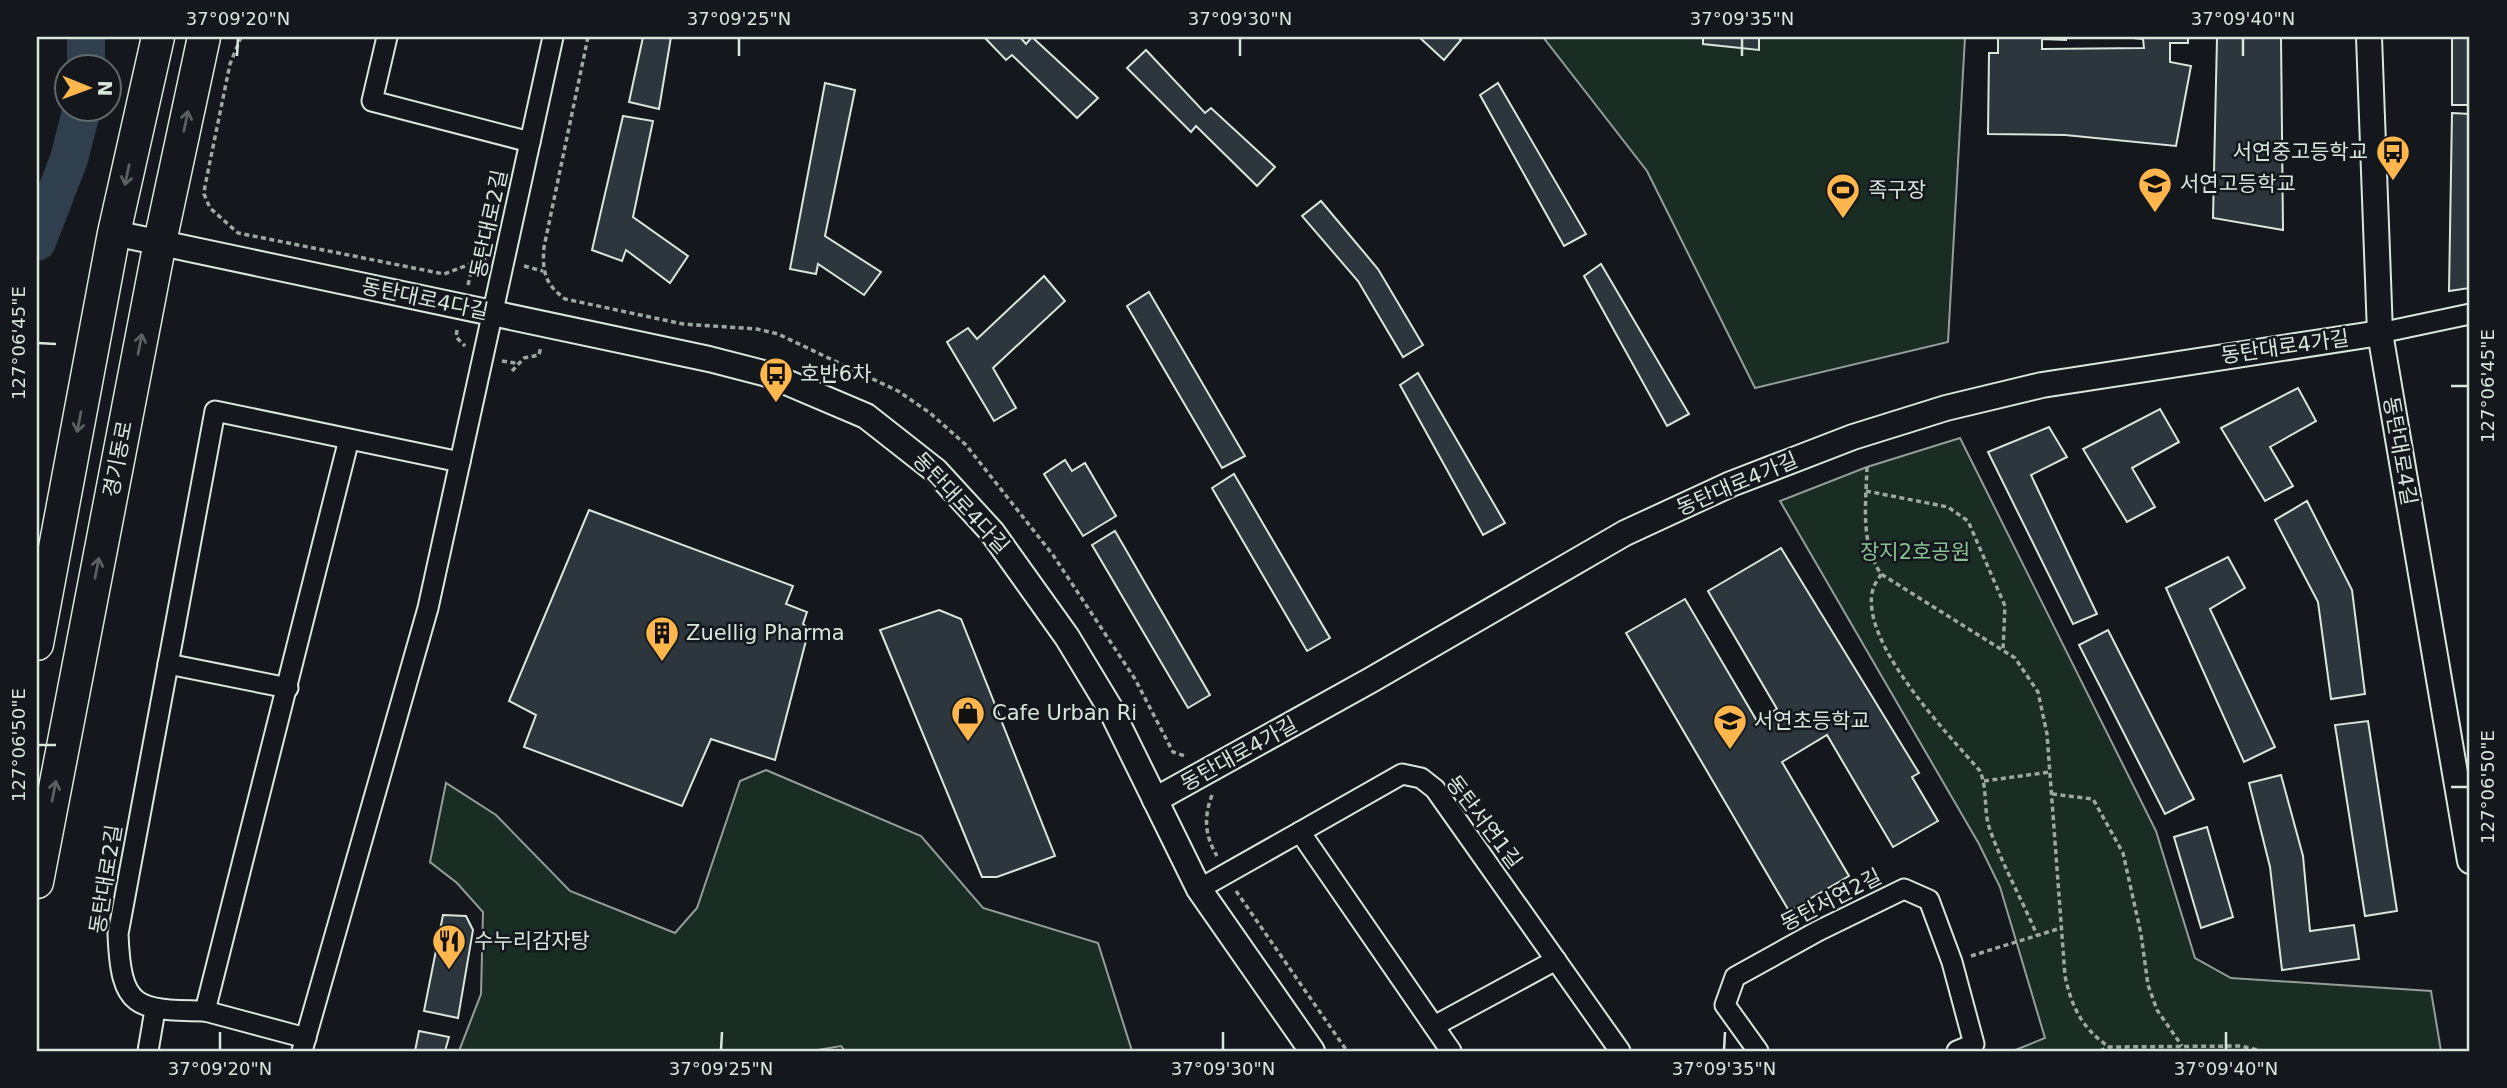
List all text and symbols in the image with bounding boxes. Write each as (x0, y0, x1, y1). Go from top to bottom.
text: 37°09'20"N (186, 8, 290, 29)
text: 37°09'25"N (687, 8, 791, 29)
text: 37°09'30"N (1188, 8, 1292, 29)
text: 37°09'35"N (1690, 8, 1794, 29)
text: 37°09'40"N (2191, 8, 2295, 29)
north arrow (52, 52, 122, 122)
text: N (94, 80, 116, 96)
one-way arrow (179, 110, 193, 133)
bus stop icon: 서연중고등학교 (2374, 133, 2412, 182)
place label: 서연중고등학교 (2233, 140, 2368, 164)
one-way arrow (120, 163, 134, 186)
school or university icon: 서연고등학교 (2136, 165, 2174, 214)
street label: 동탄대로2길 (466, 168, 512, 280)
sports icon: 족구장 (1824, 171, 1862, 220)
place label: 서연고등학교 (2180, 172, 2296, 196)
place label: 족구장 (1868, 178, 1926, 202)
street label: 동탄대로4다길 (359, 274, 491, 324)
text: 127°06'45"E (8, 286, 29, 400)
street label: 동탄대로4가길 (2219, 326, 2351, 368)
text: 127°06'45"E (2477, 329, 2498, 443)
one-way arrow (134, 333, 147, 356)
bus stop icon: 호반6차 (757, 355, 795, 404)
place label: 호반6차 (800, 362, 871, 386)
street label: 동탄대로4길 (2379, 395, 2421, 507)
one-way arrow (71, 410, 85, 433)
street label: 경기동로 (99, 419, 137, 499)
street label: 동탄대로4다길 (908, 448, 1014, 558)
street label: 동탄대로4가길 (1673, 448, 1801, 520)
park label: 장지2호공원 (1860, 540, 1970, 564)
one-way arrow (91, 557, 105, 580)
building icon: Zuellig Pharma (643, 614, 681, 663)
place label: Zuellig Pharma (686, 621, 845, 645)
text: 127°06'50"E (8, 688, 29, 802)
shop icon: Cafe Urban Ri (949, 694, 987, 743)
place label: Cafe Urban Ri (992, 701, 1137, 725)
school or university icon: 서연초등학교 (1711, 702, 1749, 751)
place label: 서연초등학교 (1754, 709, 1870, 733)
street label: 동탄대로4가길 (1177, 712, 1301, 796)
text: 127°06'50"E (2477, 730, 2498, 844)
street label: 동탄서연1길 (1441, 771, 1527, 873)
one-way arrow (48, 780, 62, 803)
street label: 동탄대로2길 (86, 823, 126, 935)
street label: 동탄서연2길 (1777, 864, 1885, 936)
restaurant icon: 수누리감자탕 (430, 922, 468, 971)
place label: 수누리감자탕 (474, 929, 590, 953)
text: 37°09'20"N (168, 1058, 272, 1079)
text: 37°09'25"N (669, 1058, 773, 1079)
text: 37°09'30"N (1171, 1058, 1275, 1079)
text: 37°09'35"N (1672, 1058, 1776, 1079)
text: 37°09'40"N (2174, 1058, 2278, 1079)

